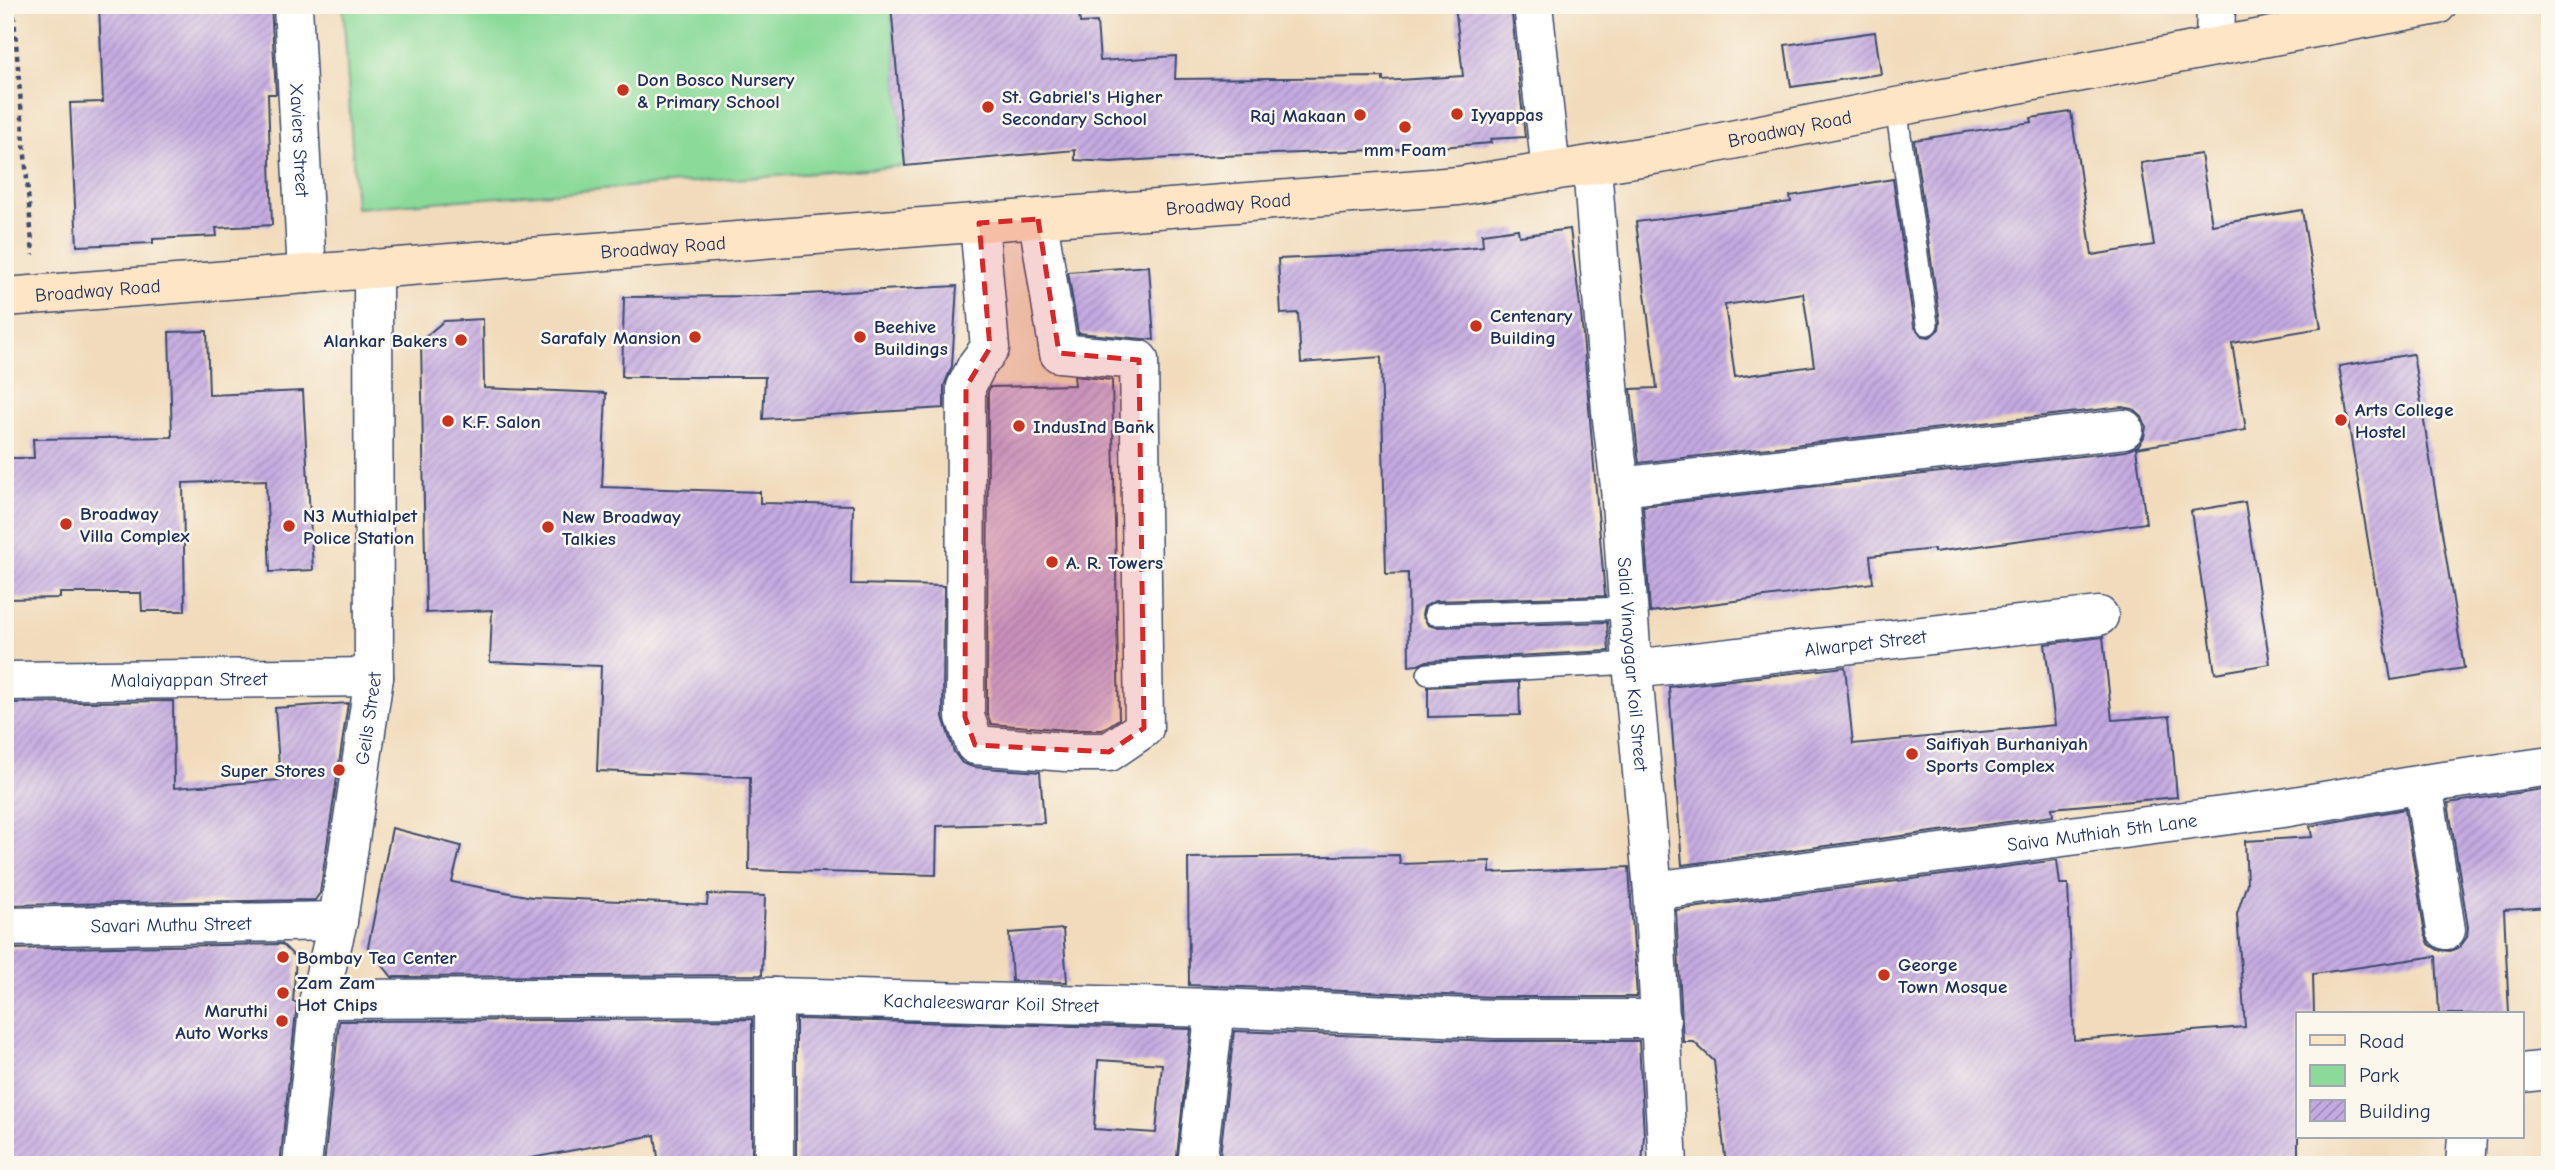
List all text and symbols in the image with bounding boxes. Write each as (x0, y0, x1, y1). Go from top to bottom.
place label: Don Bosco Nursery & Primary School (637, 69, 795, 113)
street label: Xaviers Street (285, 82, 313, 198)
marker: Don Bosco Nursery & Primary School (615, 82, 631, 98)
place label: St. Gabriel's Higher Secondary School (1002, 86, 1163, 130)
marker: St. Gabriel's Higher Secondary School (980, 99, 996, 115)
place label: Iyyappas (1471, 104, 1543, 126)
place label: Raj Makaan (1250, 105, 1346, 127)
marker: Iyyappas (1449, 106, 1465, 122)
street label: Broadway Road (1726, 106, 1854, 152)
marker: Raj Makaan (1352, 107, 1368, 123)
marker: mm Foam (1397, 119, 1413, 135)
place label: mm Foam (1364, 139, 1446, 161)
street label: Broadway Road (1165, 189, 1292, 220)
street label: Broadway Road (600, 232, 727, 263)
street label: Broadway Road (34, 275, 161, 307)
place label: Centenary Building (1490, 305, 1573, 349)
place label: Beehive Buildings (874, 316, 948, 360)
marker: Centenary Building (1468, 318, 1484, 334)
place label: Sarafaly Mansion (541, 327, 681, 349)
marker: Sarafaly Mansion (687, 329, 703, 345)
marker: Beehive Buildings (852, 329, 868, 345)
place label: Alankar Bakers (324, 330, 447, 352)
marker: Alankar Bakers (453, 332, 469, 348)
place label: Arts College Hostel (2355, 399, 2454, 443)
place label: K.F. Salon (462, 411, 541, 433)
marker: Arts College Hostel (2333, 412, 2349, 428)
marker: K.F. Salon (440, 413, 456, 429)
place label: IndusInd Bank (1033, 416, 1155, 438)
marker: IndusInd Bank (1011, 418, 1027, 434)
place label: Broadway Villa Complex (80, 503, 190, 547)
place label: N3 Muthialpet Police Station (303, 505, 418, 549)
place label: New Broadway Talkies (562, 506, 681, 550)
marker: Broadway Villa Complex (58, 516, 74, 532)
marker: N3 Muthialpet Police Station (281, 518, 297, 534)
marker: New Broadway Talkies (540, 519, 556, 535)
place label: A. R. Towers (1066, 552, 1163, 574)
marker: A. R. Towers (1044, 554, 1060, 570)
street label: Salai Vinayagar Koil Street (1613, 556, 1652, 773)
street label: Alwarpet Street (1803, 626, 1928, 661)
street label: Malaiyappan Street (111, 668, 268, 692)
street label: Geils Street (351, 671, 386, 766)
place label: Saifiyah Burhaniyah Sports Complex (1926, 733, 2088, 777)
marker: Saifiyah Burhaniyah Sports Complex (1904, 746, 1920, 762)
place label: Super Stores (221, 760, 325, 782)
marker: Super Stores (331, 762, 347, 778)
street label: Saiva Muthiah 5th Lane (2006, 809, 2199, 856)
street label: Savari Muthu Street (90, 913, 252, 937)
place label: Bombay Tea Center (297, 947, 457, 969)
marker: Bombay Tea Center (275, 949, 291, 965)
place label: George Town Mosque (1898, 954, 2007, 998)
marker: George Town Mosque (1876, 967, 1892, 983)
place label: Zam Zam Hot Chips (297, 972, 377, 1016)
marker: Zam Zam Hot Chips (275, 985, 291, 1001)
street label: Kachaleeswarar Koil Street (883, 990, 1100, 1017)
place label: Maruthi Auto Works (175, 1000, 268, 1044)
legend (2296, 1012, 2524, 1138)
marker: Maruthi Auto Works (274, 1013, 290, 1029)
text: Road (2359, 1029, 2404, 1053)
text: Park (2359, 1063, 2399, 1087)
text: Building (2359, 1099, 2431, 1123)

